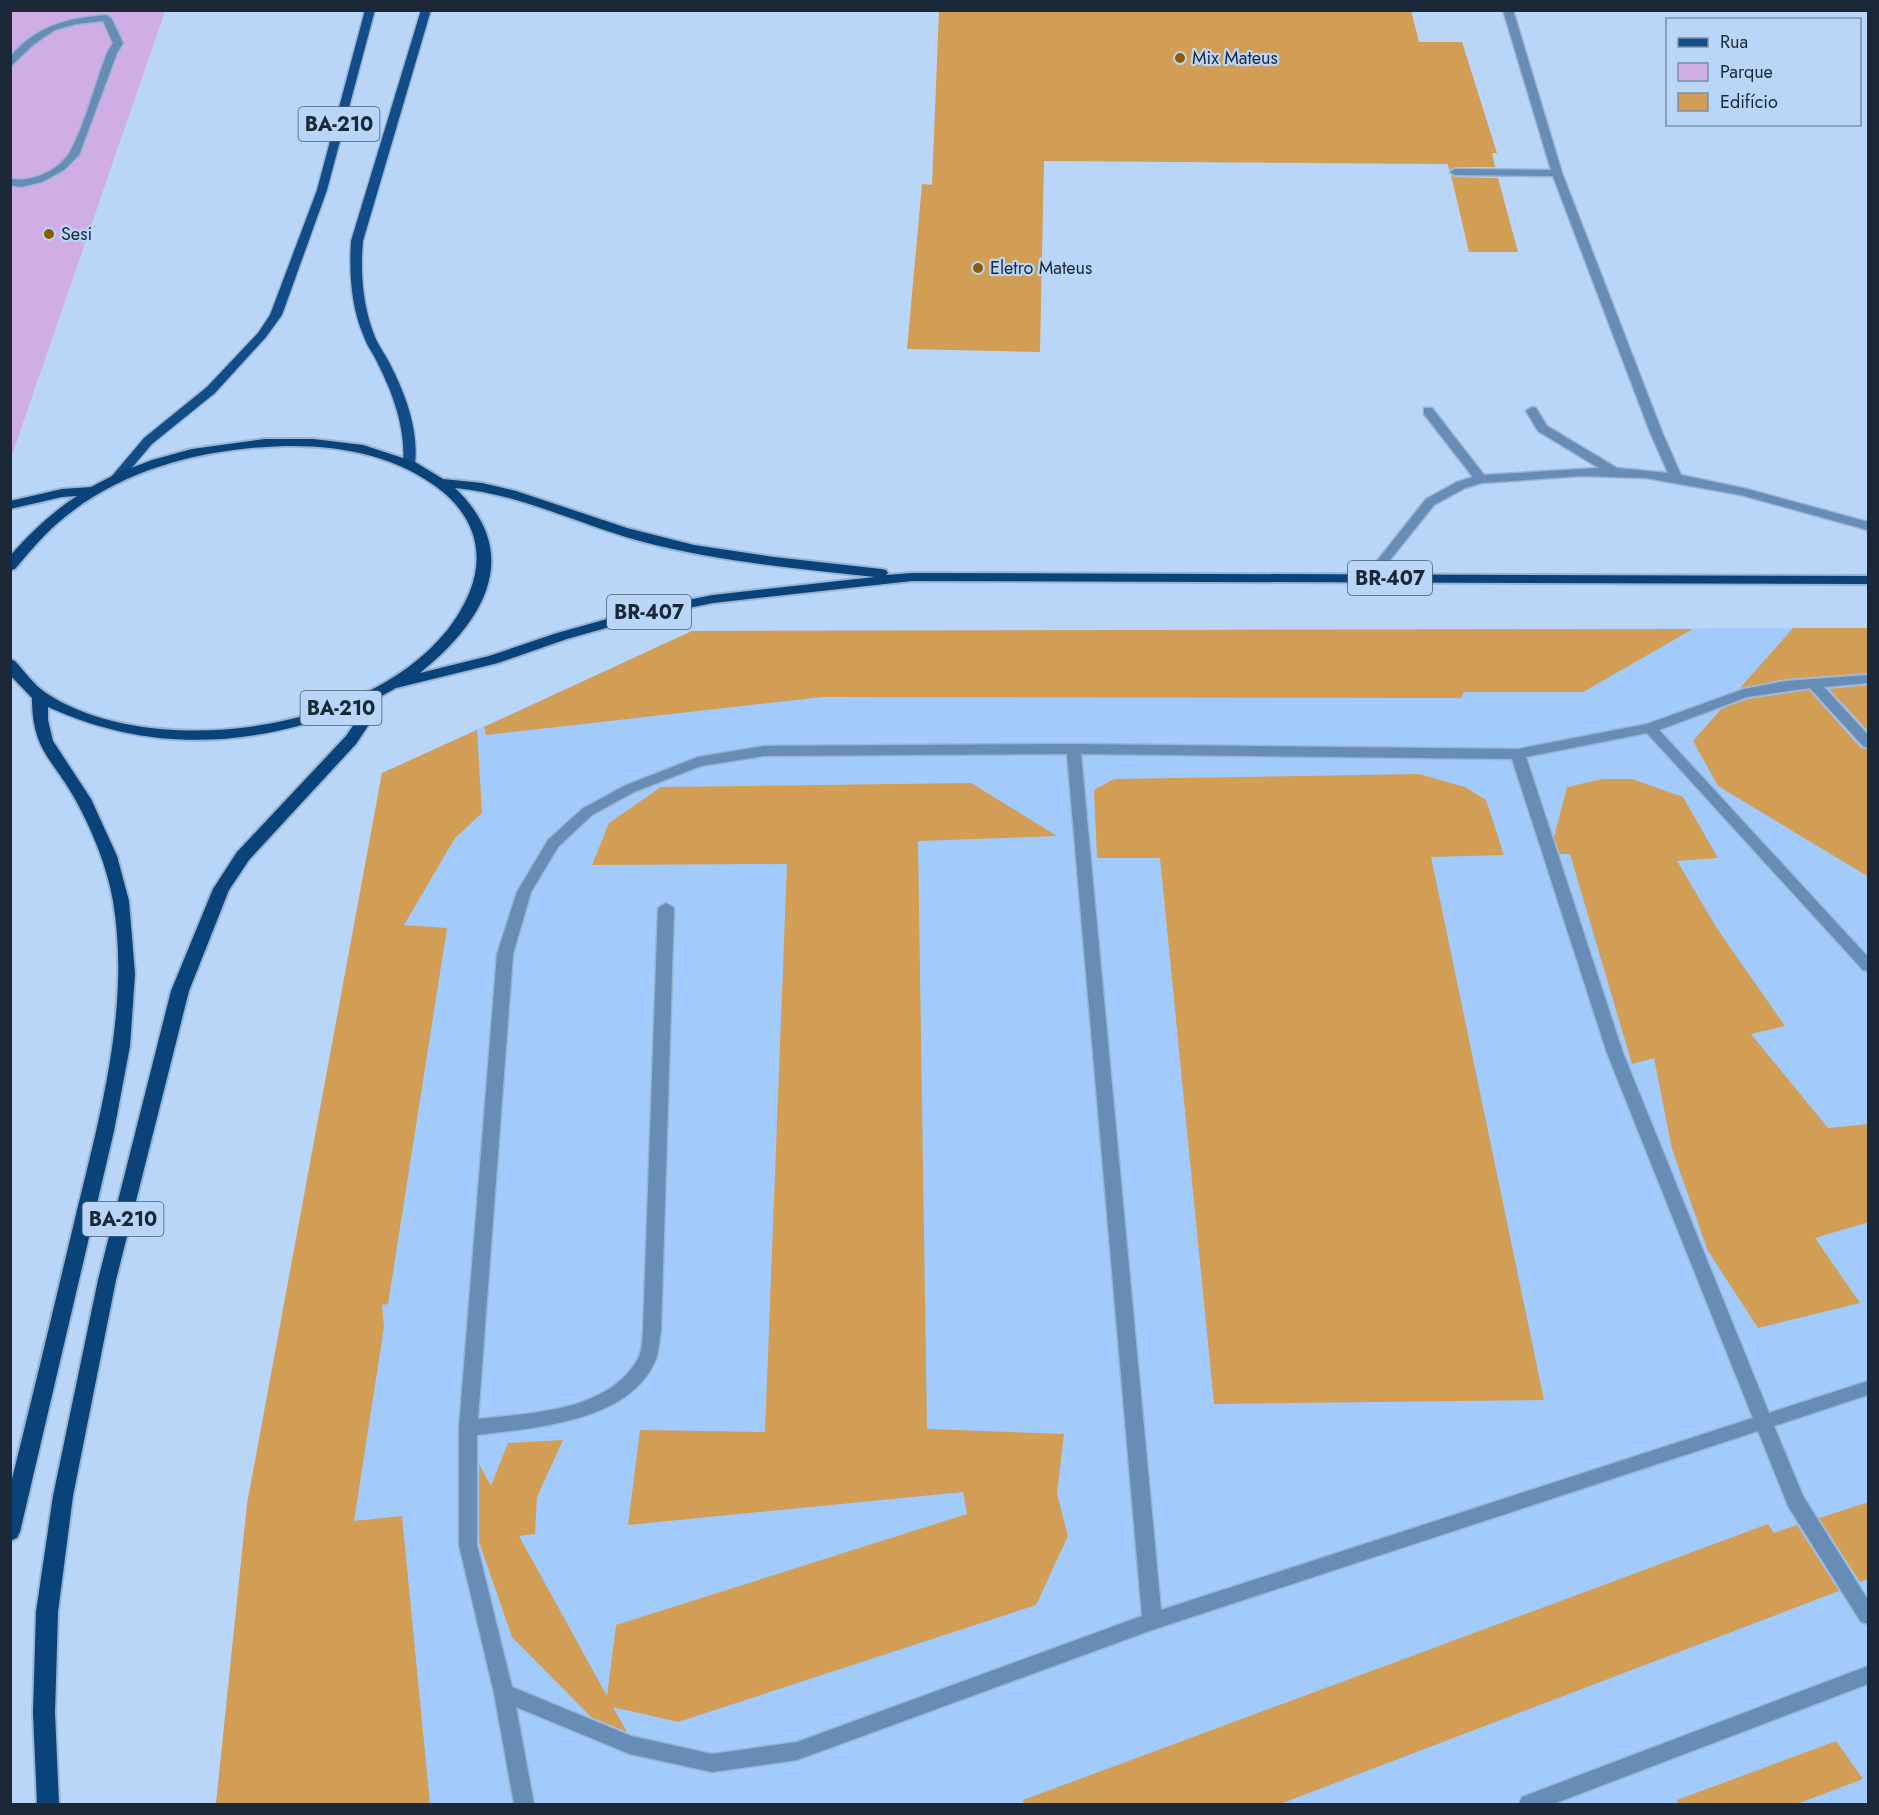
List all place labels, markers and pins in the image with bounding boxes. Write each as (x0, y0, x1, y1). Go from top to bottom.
place label: Mix Mateus (1192, 45, 1278, 71)
marker: Mix Mateus (1173, 51, 1187, 65)
place label: Sesi (61, 221, 92, 247)
marker: Sesi (42, 227, 56, 241)
place label: Eletro Mateus (990, 255, 1092, 281)
marker: Eletro Mateus (971, 261, 985, 275)

